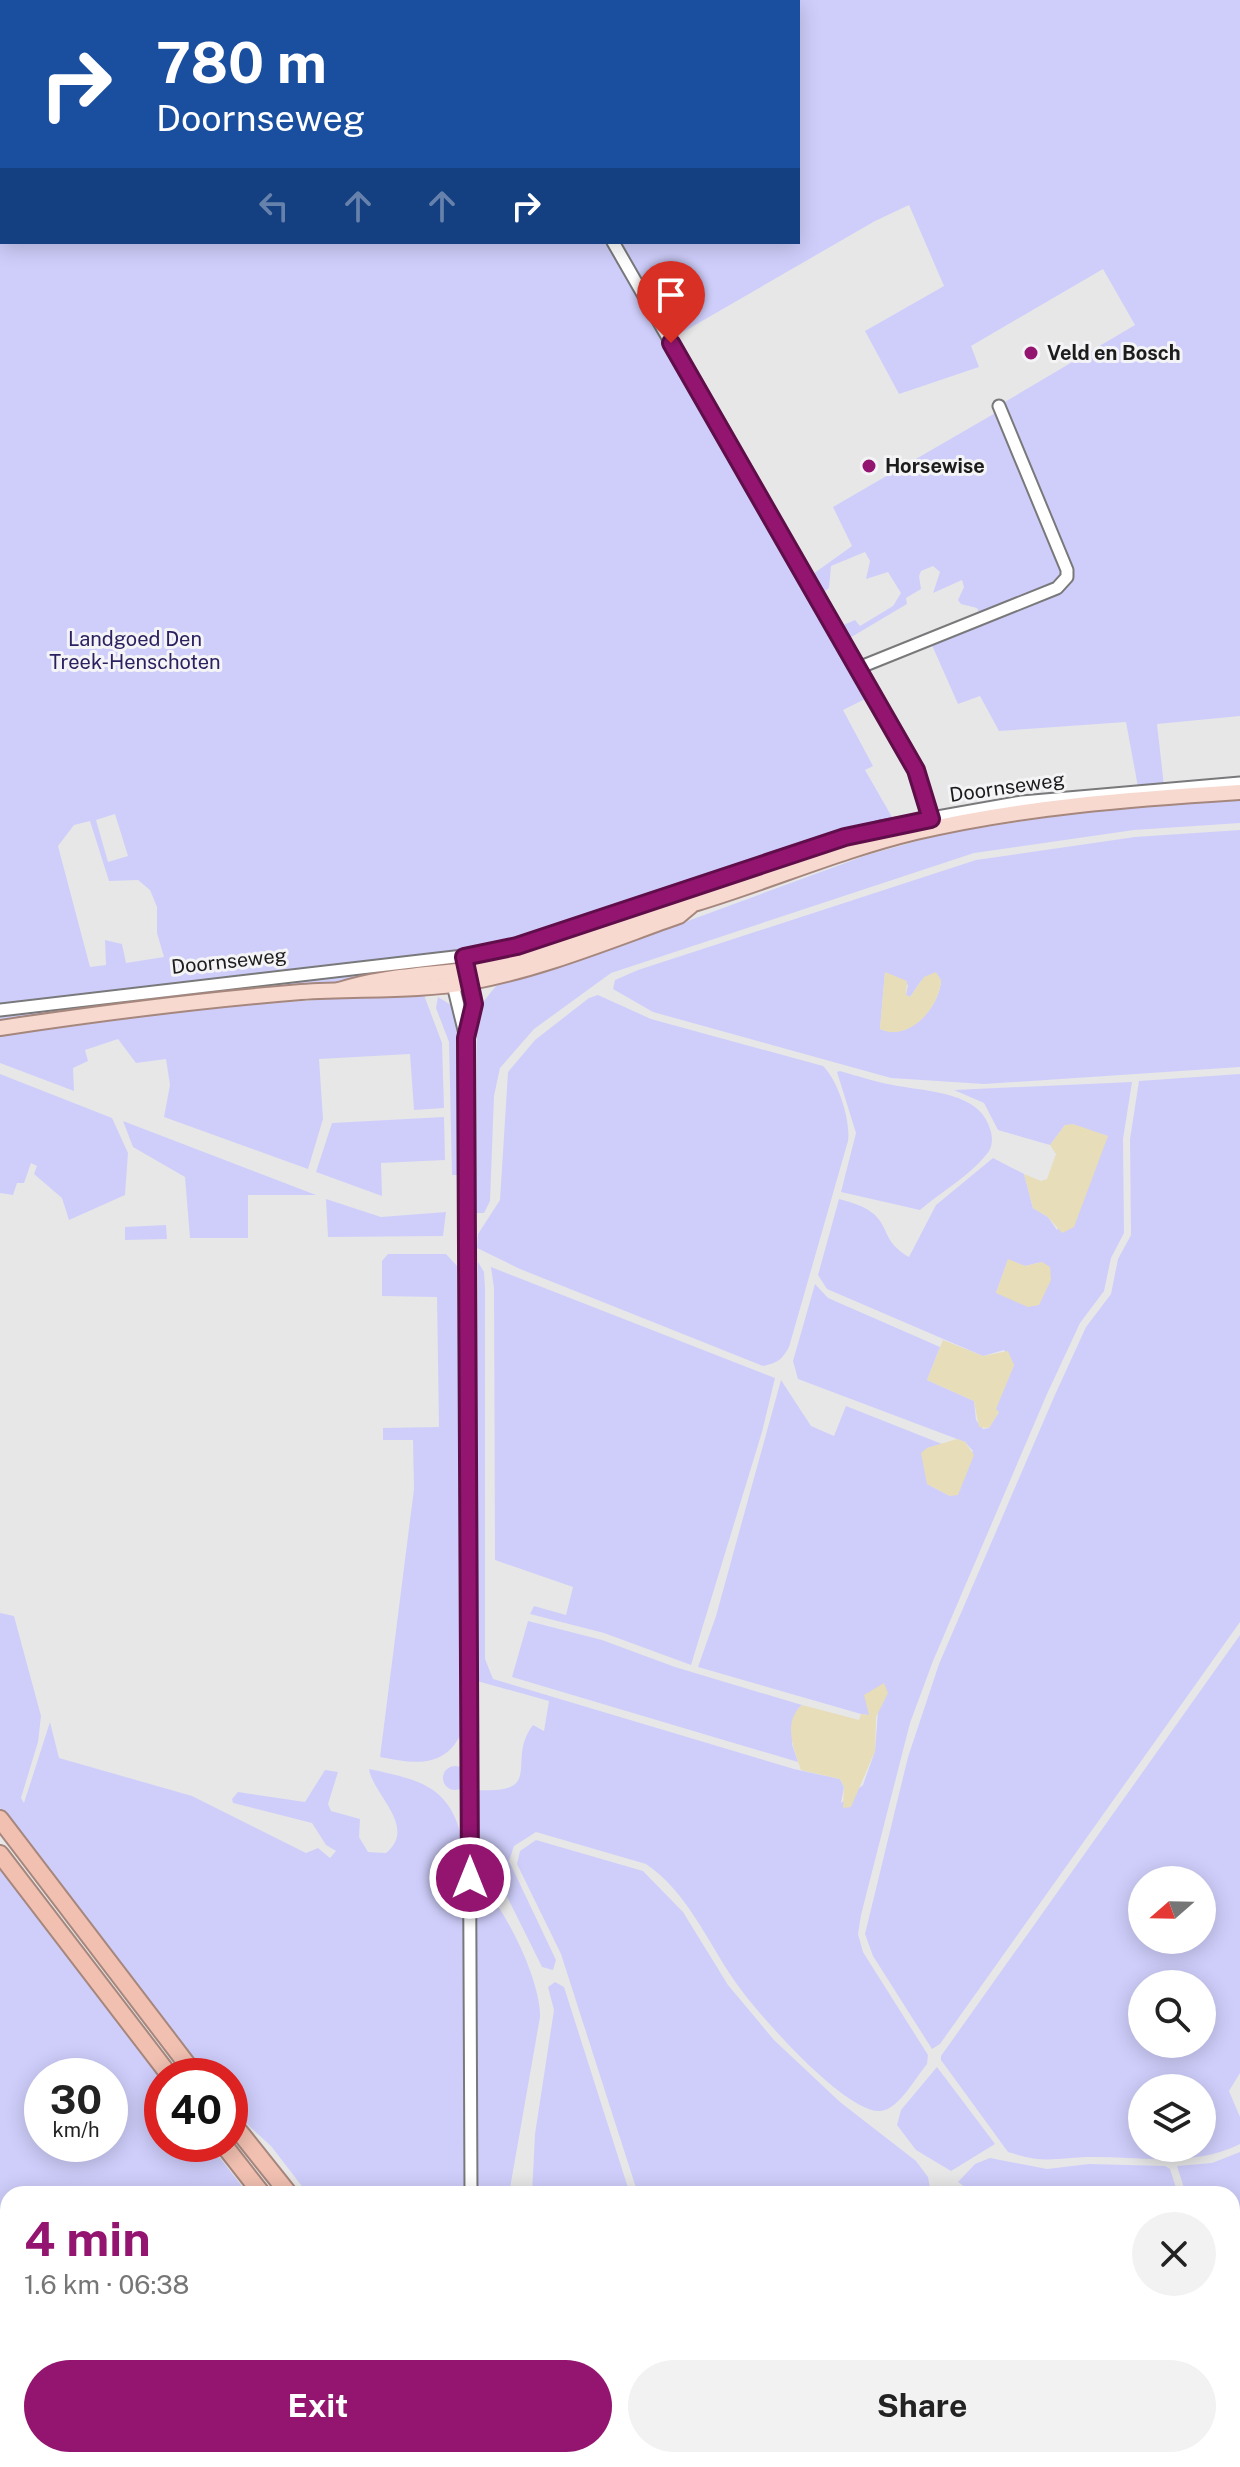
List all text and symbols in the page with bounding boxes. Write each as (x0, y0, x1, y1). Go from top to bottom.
text: 780 m (156, 30, 327, 96)
icon: right (24, 32, 128, 136)
text: Doornseweg (156, 97, 365, 139)
icon: left (252, 184, 296, 228)
icon: ahead (336, 184, 380, 228)
icon: ahead (420, 184, 464, 228)
icon: right (504, 184, 548, 228)
pin (637, 261, 705, 343)
icon: arrive (649, 273, 693, 317)
place label: Veld en Bosch (1047, 341, 1181, 365)
marker: Veld en Bosch (1022, 344, 1040, 362)
place label: Horsewise (885, 454, 985, 478)
marker: Horsewise (860, 457, 878, 475)
park label: Landgoed Den Treek-Henschoten (49, 627, 221, 674)
street label: Doornseweg (948, 767, 1066, 807)
street label: Doornseweg (170, 943, 288, 979)
position arrow (428, 1836, 512, 1920)
north arrow (1128, 1866, 1216, 1954)
map controls (1128, 1866, 1216, 2162)
button: search (1128, 1970, 1216, 2058)
speed limit sign: 40 (144, 2058, 248, 2162)
button: layers (1128, 2074, 1216, 2162)
text: 30 (50, 2076, 102, 2123)
text: km/h (52, 2118, 100, 2142)
text: 4 min (24, 2210, 151, 2267)
button: close (1132, 2212, 1216, 2296)
text: 1.6 km · 06:38 (24, 2269, 189, 2300)
button: Exit (24, 2360, 612, 2452)
button: Share (628, 2360, 1216, 2452)

